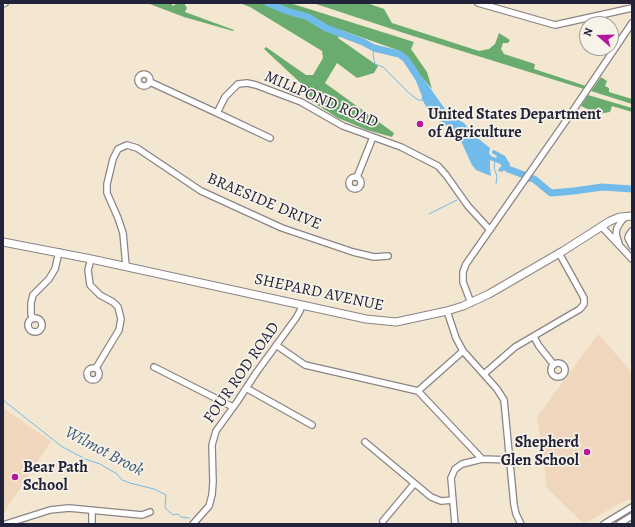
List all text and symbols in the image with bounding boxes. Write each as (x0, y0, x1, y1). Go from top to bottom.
north arrow (579, 16, 619, 56)
text: N (580, 26, 597, 38)
street label: MILLPOND ROAD (261, 67, 381, 133)
place label: United States Department of Agriculture (428, 105, 601, 143)
marker: United States Department of Agriculture (415, 119, 425, 129)
street label: BRAESIDE DRIVE (204, 169, 324, 235)
street label: SHEPARD AVENUE (253, 270, 385, 316)
street label: FOUR ROD ROAD (200, 319, 284, 427)
water label: Wilmot Brook (61, 423, 147, 481)
place label: Shepherd Glen School (501, 433, 579, 471)
marker: Shepherd Glen School (582, 447, 592, 457)
place label: Bear Path School (23, 458, 88, 496)
marker: Bear Path School (10, 472, 20, 482)

